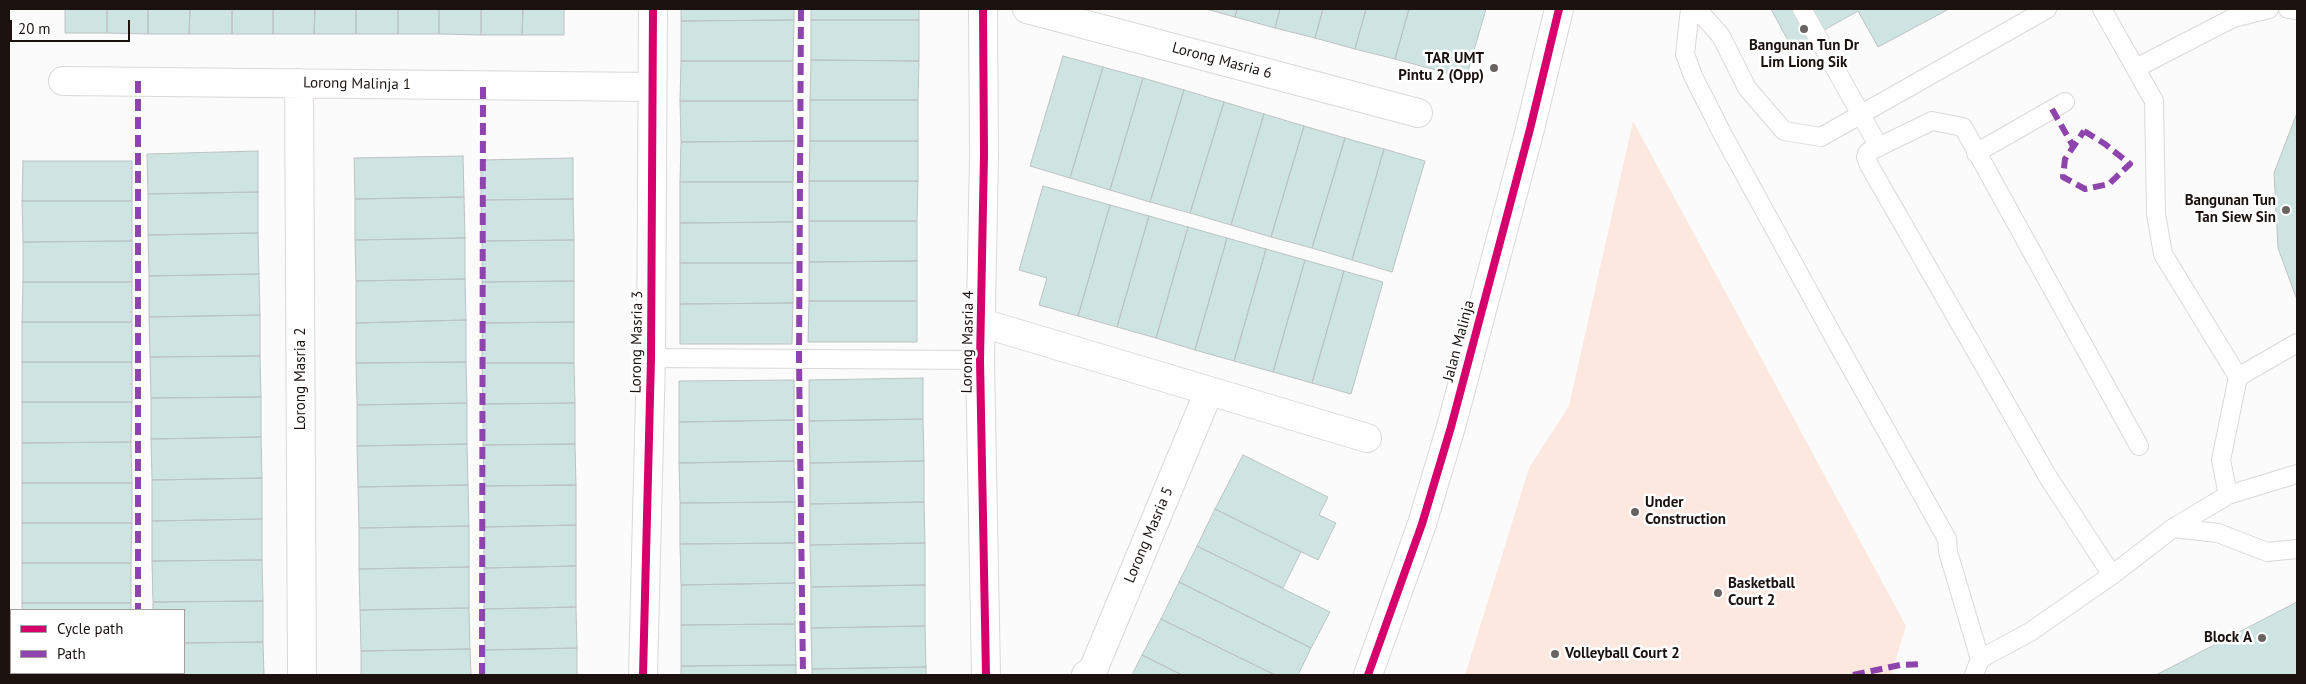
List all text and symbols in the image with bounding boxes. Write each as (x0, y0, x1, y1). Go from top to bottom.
scale bar (12, 10, 132, 42)
text: 20 m (18, 19, 51, 38)
marker: Bangunan Tun Dr Lim Liong Sik (1798, 23, 1810, 35)
place label: Bangunan Tun Dr Lim Liong Sik (1749, 37, 1859, 72)
street label: Lorong Masria 6 (1170, 39, 1274, 83)
place label: TAR UMT Pintu 2 (Opp) (1398, 50, 1484, 85)
marker: TAR UMT Pintu 2 (Opp) (1488, 62, 1500, 74)
street label: Lorong Malinja 1 (303, 74, 411, 94)
place label: Bangunan Tun Tan Siew Sin (2185, 192, 2276, 227)
marker: Bangunan Tun Tan Siew Sin (2280, 204, 2292, 216)
street label: Lorong Masria 3 (627, 291, 647, 393)
street label: Lorong Masria 4 (958, 291, 978, 393)
street label: Jalan Malinja (1440, 298, 1478, 384)
street label: Lorong Masria 2 (292, 328, 310, 430)
street label: Lorong Masria 5 (1121, 484, 1177, 586)
place label: Under Construction (1645, 494, 1726, 529)
marker: Under Construction (1629, 506, 1641, 518)
place label: Basketball Court 2 (1728, 575, 1795, 610)
marker: Basketball Court 2 (1712, 587, 1724, 599)
legend (10, 609, 185, 674)
text: Cycle path (57, 619, 123, 638)
place label: Block A (2204, 629, 2252, 647)
marker: Block A (2256, 632, 2268, 644)
text: Path (57, 644, 86, 663)
place label: Volleyball Court 2 (1565, 645, 1680, 663)
marker: Volleyball Court 2 (1549, 648, 1561, 660)

